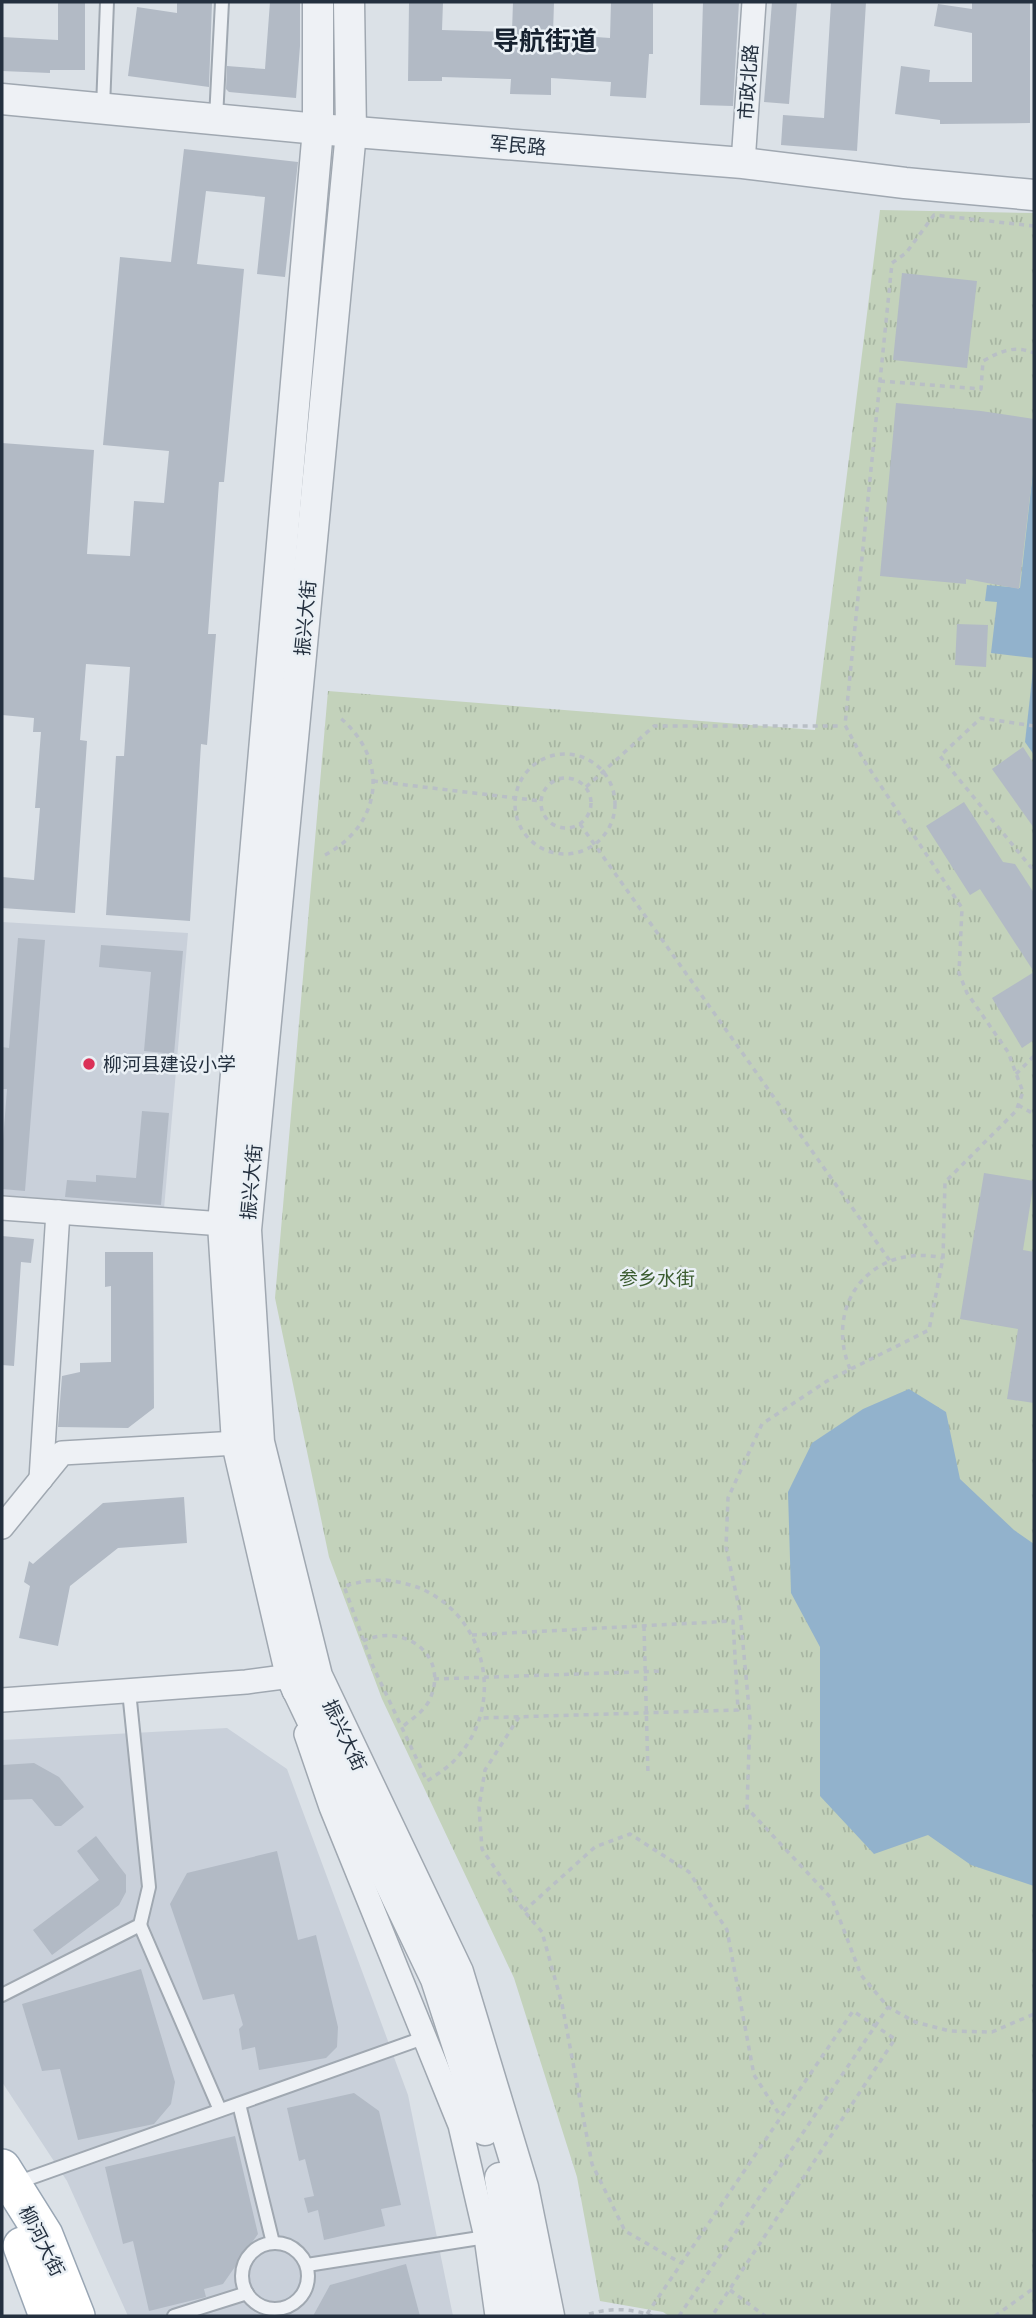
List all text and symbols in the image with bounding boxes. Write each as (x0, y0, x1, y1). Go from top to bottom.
district label: 导航街道 (493, 27, 597, 60)
street label: 市政北路 (735, 43, 765, 121)
street label: 军民路 (488, 133, 547, 161)
street label: 振兴大街 (292, 579, 322, 657)
place label: 柳河县建设小学 (103, 1054, 236, 1078)
marker: 柳河县建设小学 (81, 1056, 97, 1072)
street label: 振兴大街 (238, 1143, 268, 1221)
park label: 参乡水街 (619, 1268, 695, 1292)
street label: 振兴大街 (316, 1696, 370, 1775)
street label: 柳河大街 (12, 2203, 68, 2281)

